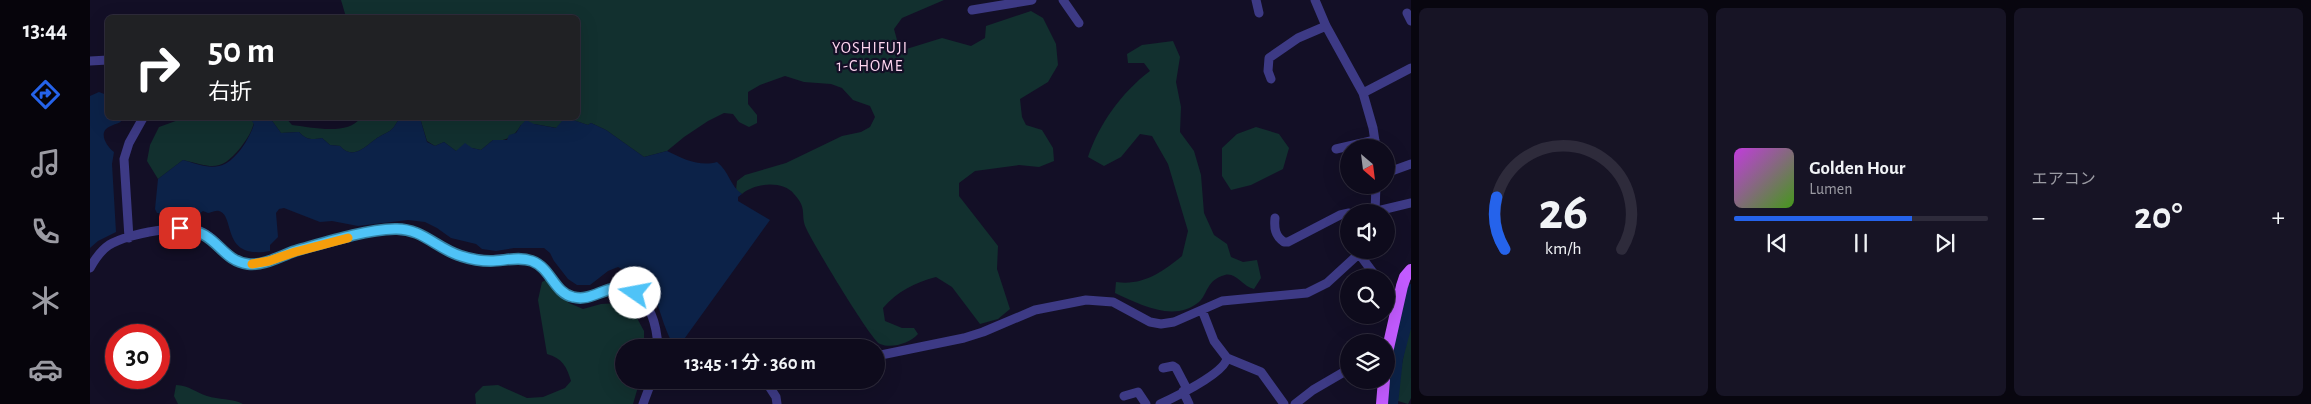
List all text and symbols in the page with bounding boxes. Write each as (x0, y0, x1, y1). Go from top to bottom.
text: 13:44 (23, 19, 67, 41)
text: 50 m (208, 34, 275, 69)
icon: right (125, 35, 190, 100)
district label: YOSHIFUJI 1-CHOME (832, 40, 908, 74)
icon: directions (28, 77, 63, 112)
text: 右折 (208, 81, 252, 103)
north arrow (1340, 139, 1395, 194)
map controls (1340, 139, 1395, 389)
icon: music (28, 146, 63, 181)
text: Golden Hour (1809, 159, 1905, 178)
text: エアコン (2032, 171, 2096, 187)
text: Lumen (1809, 181, 1852, 197)
text: 26 (1539, 186, 1588, 238)
text: 20° (2134, 198, 2183, 236)
button: sound (1340, 204, 1395, 259)
text: − (2032, 204, 2045, 232)
text: + (2272, 204, 2285, 232)
pin (159, 207, 201, 249)
icon: phone (28, 214, 63, 249)
icon: arrive (166, 214, 194, 242)
icon: previous (1763, 229, 1791, 257)
icon: pause (1847, 229, 1875, 257)
icon: next (1931, 229, 1959, 257)
text: km/h (1545, 240, 1582, 258)
position arrow (608, 266, 660, 318)
button: search (1340, 269, 1395, 324)
icon: climate (28, 283, 63, 318)
speed limit sign: 30 (105, 324, 170, 389)
button: layers (1340, 334, 1395, 389)
icon: car (28, 352, 63, 387)
text: 13:45 · 1 分 · 360 m (684, 354, 816, 373)

